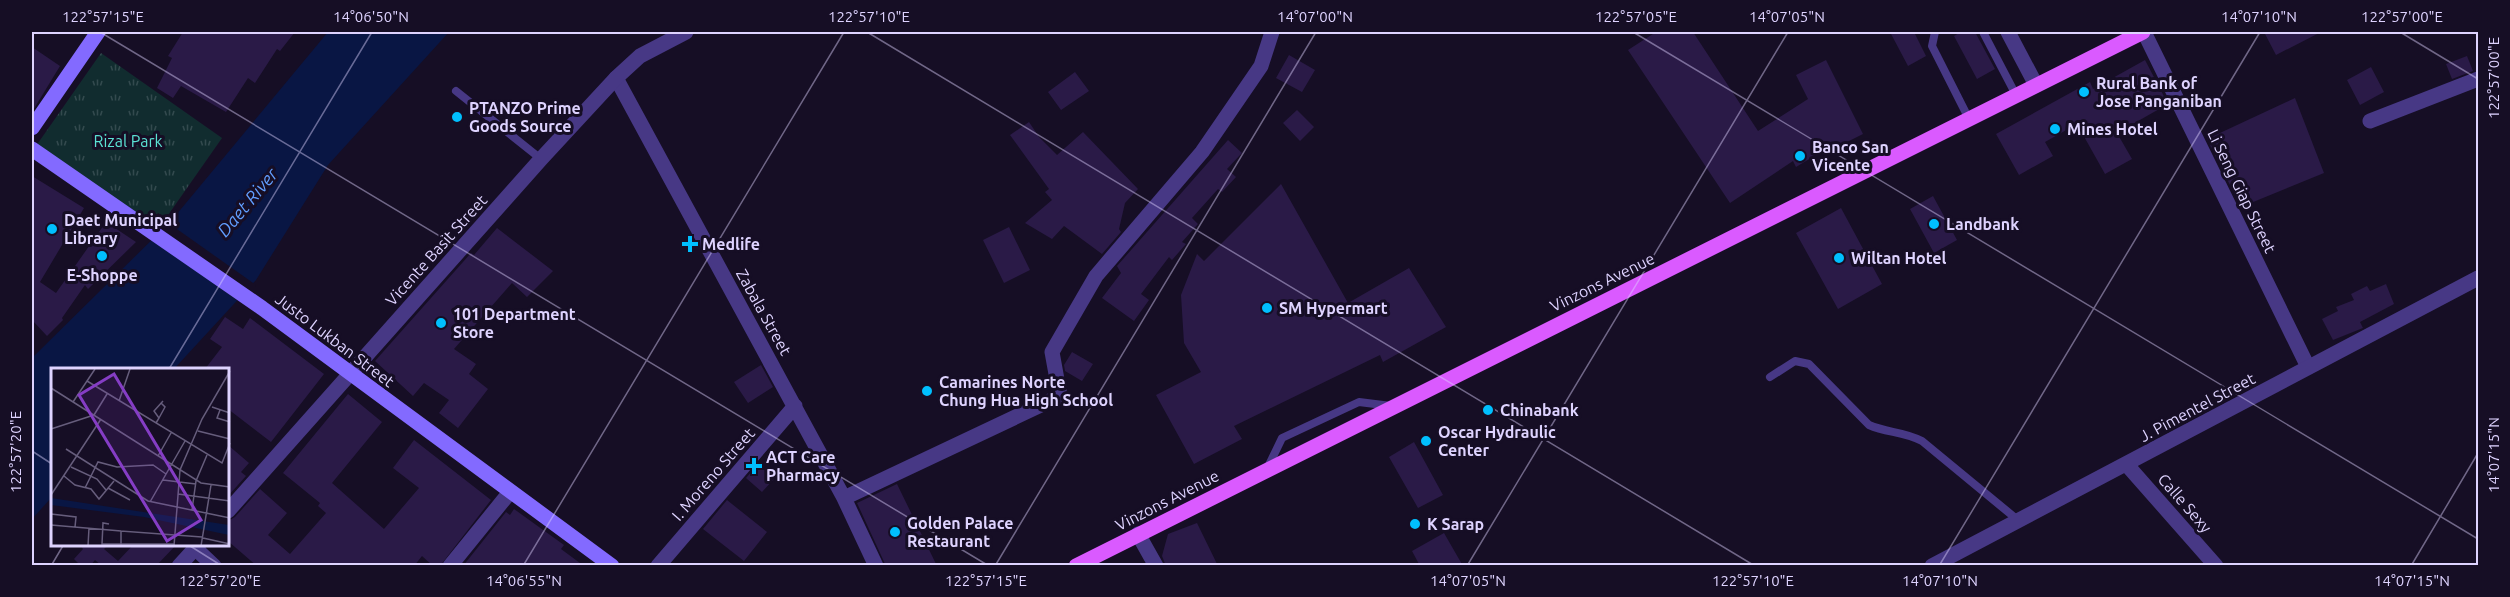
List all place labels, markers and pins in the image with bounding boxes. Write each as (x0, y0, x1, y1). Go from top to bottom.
place label: Rural Bank of Jose Panganiban (2096, 74, 2222, 110)
marker: Rural Bank of Jose Panganiban (2077, 85, 2091, 99)
place label: PTANZO Prime Goods Source (469, 99, 581, 135)
marker: PTANZO Prime Goods Source (450, 110, 464, 124)
place label: Mines Hotel (2067, 120, 2158, 138)
marker: Mines Hotel (2048, 122, 2062, 136)
place label: Banco San Vicente (1812, 138, 1889, 174)
marker: Banco San Vicente (1793, 149, 1807, 163)
place label: Daet Municipal Library (64, 211, 177, 247)
place label: Landbank (1946, 215, 2019, 233)
marker: Landbank (1927, 217, 1941, 231)
marker: Daet Municipal Library (45, 222, 59, 236)
place label: Medlife (702, 235, 760, 253)
marker: Medlife (683, 237, 697, 251)
marker: E-Shoppe (95, 249, 109, 263)
place label: Wiltan Hotel (1851, 249, 1947, 267)
marker: Wiltan Hotel (1832, 251, 1846, 265)
place label: E-Shoppe (66, 266, 138, 284)
place label: SM Hypermart (1279, 299, 1388, 317)
marker: SM Hypermart (1260, 301, 1274, 315)
place label: 101 Department Store (453, 305, 576, 341)
marker: 101 Department Store (434, 316, 448, 330)
place label: Camarines Norte Chung Hua High School (939, 373, 1113, 409)
marker: Camarines Norte Chung Hua High School (920, 384, 934, 398)
place label: Chinabank (1500, 401, 1579, 419)
marker: Chinabank (1481, 403, 1495, 417)
place label: Oscar Hydraulic Center (1438, 423, 1556, 459)
marker: Oscar Hydraulic Center (1419, 434, 1433, 448)
place label: ACT Care Pharmacy (766, 448, 840, 484)
marker: ACT Care Pharmacy (747, 459, 761, 473)
place label: Golden Palace Restaurant (907, 514, 1014, 550)
place label: K Sarap (1427, 515, 1484, 533)
marker: K Sarap (1408, 517, 1422, 531)
marker: Golden Palace Restaurant (888, 525, 902, 539)

